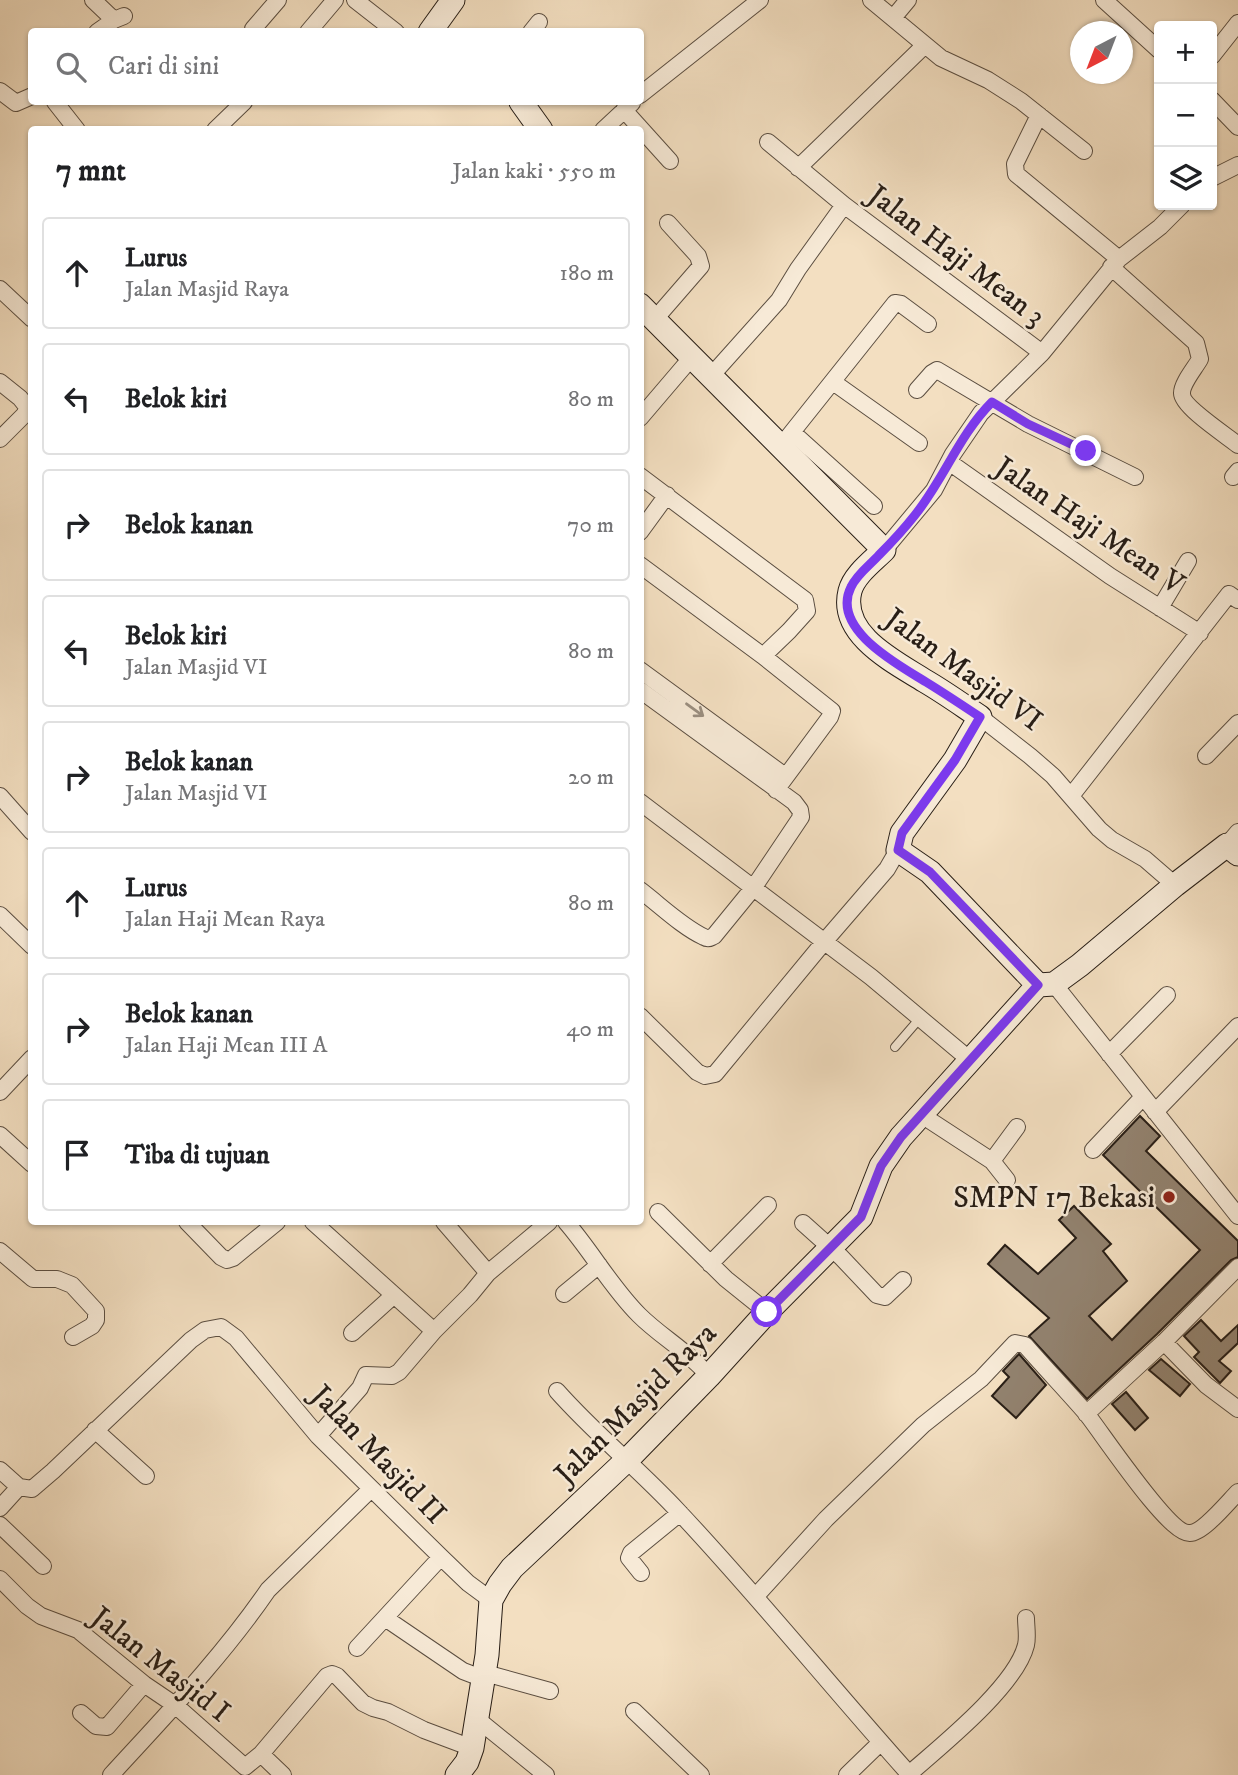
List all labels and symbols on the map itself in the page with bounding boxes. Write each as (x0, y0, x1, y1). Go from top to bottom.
north arrow (1070, 21, 1133, 84)
street label: Jalan Haji Mean 3 (858, 176, 1052, 335)
route end (1070, 435, 1101, 466)
street label: Jalan Haji Mean V (985, 448, 1192, 604)
street label: Jalan Masjid VI (875, 599, 1049, 740)
one-way arrow (685, 703, 704, 718)
place label: SMPN 17 Bekasi (953, 1180, 1155, 1217)
marker: SMPN 17 Bekasi (1161, 1189, 1177, 1205)
route start (751, 1296, 782, 1327)
street label: Jalan Masjid Raya (545, 1315, 725, 1495)
street label: Jalan Masjid II (300, 1376, 453, 1532)
street label: Jalan Masjid I (81, 1597, 237, 1731)

